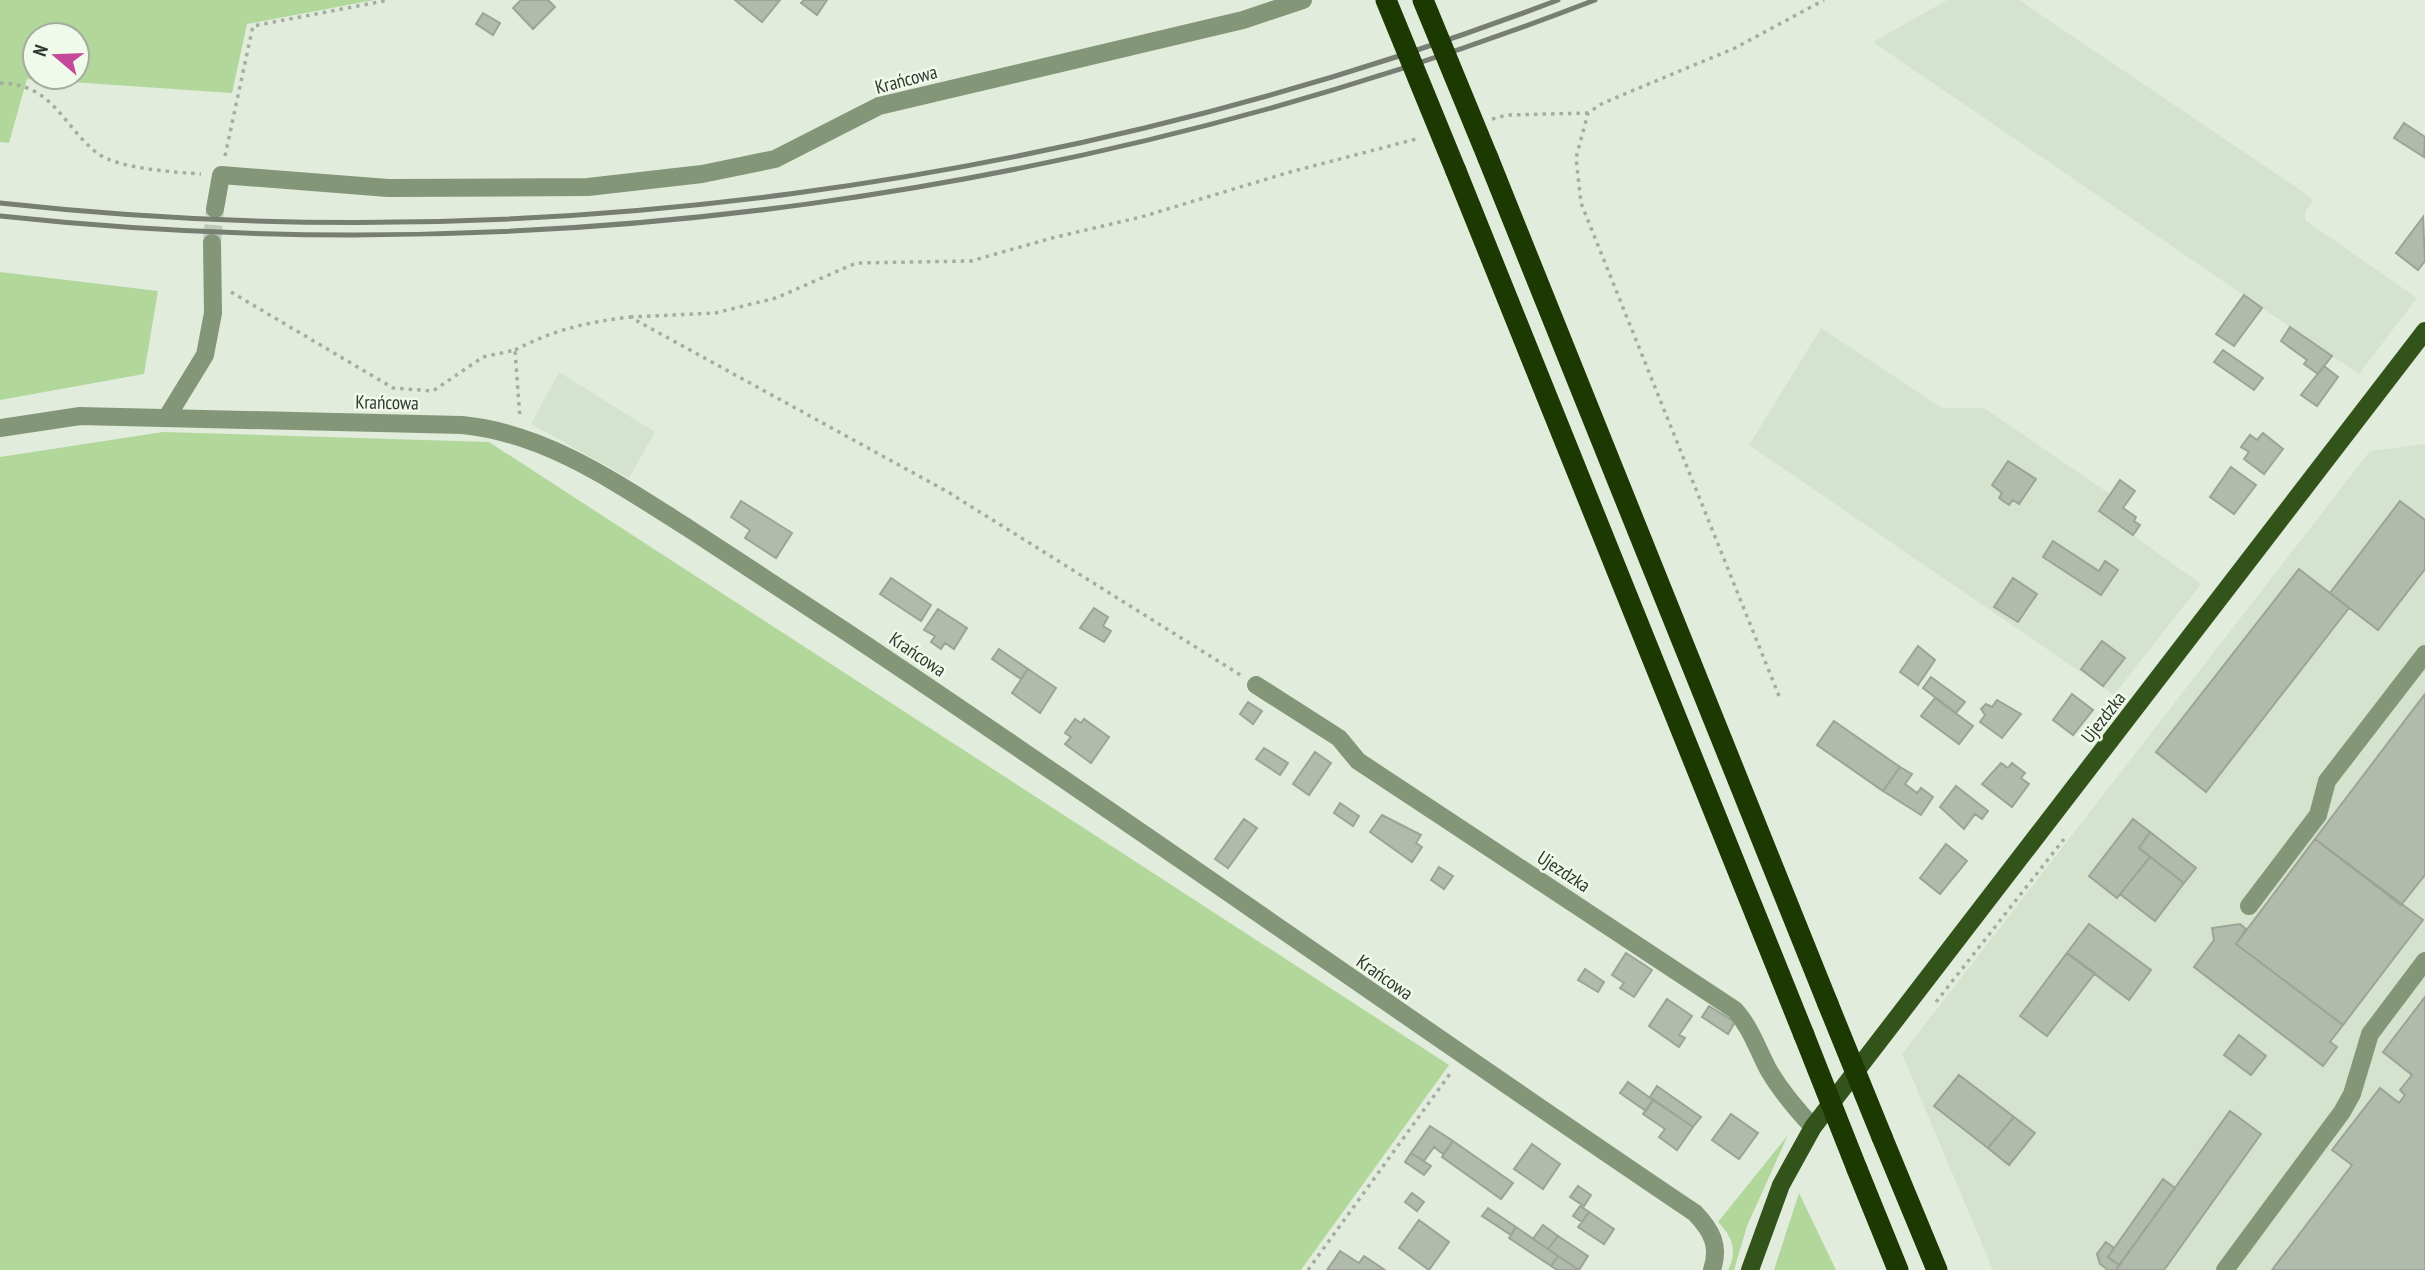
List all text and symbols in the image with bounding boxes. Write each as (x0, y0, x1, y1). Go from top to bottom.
north arrow (21, 21, 91, 91)
text: N (27, 42, 53, 59)
street label: Krańcowa (872, 59, 940, 99)
street label: Krańcowa (355, 389, 419, 415)
street label: Krańcowa (885, 626, 951, 682)
street label: Ujezdzka (2076, 687, 2130, 747)
street label: Ujezdzka (1533, 845, 1595, 897)
street label: Krańcowa (1352, 949, 1418, 1005)

